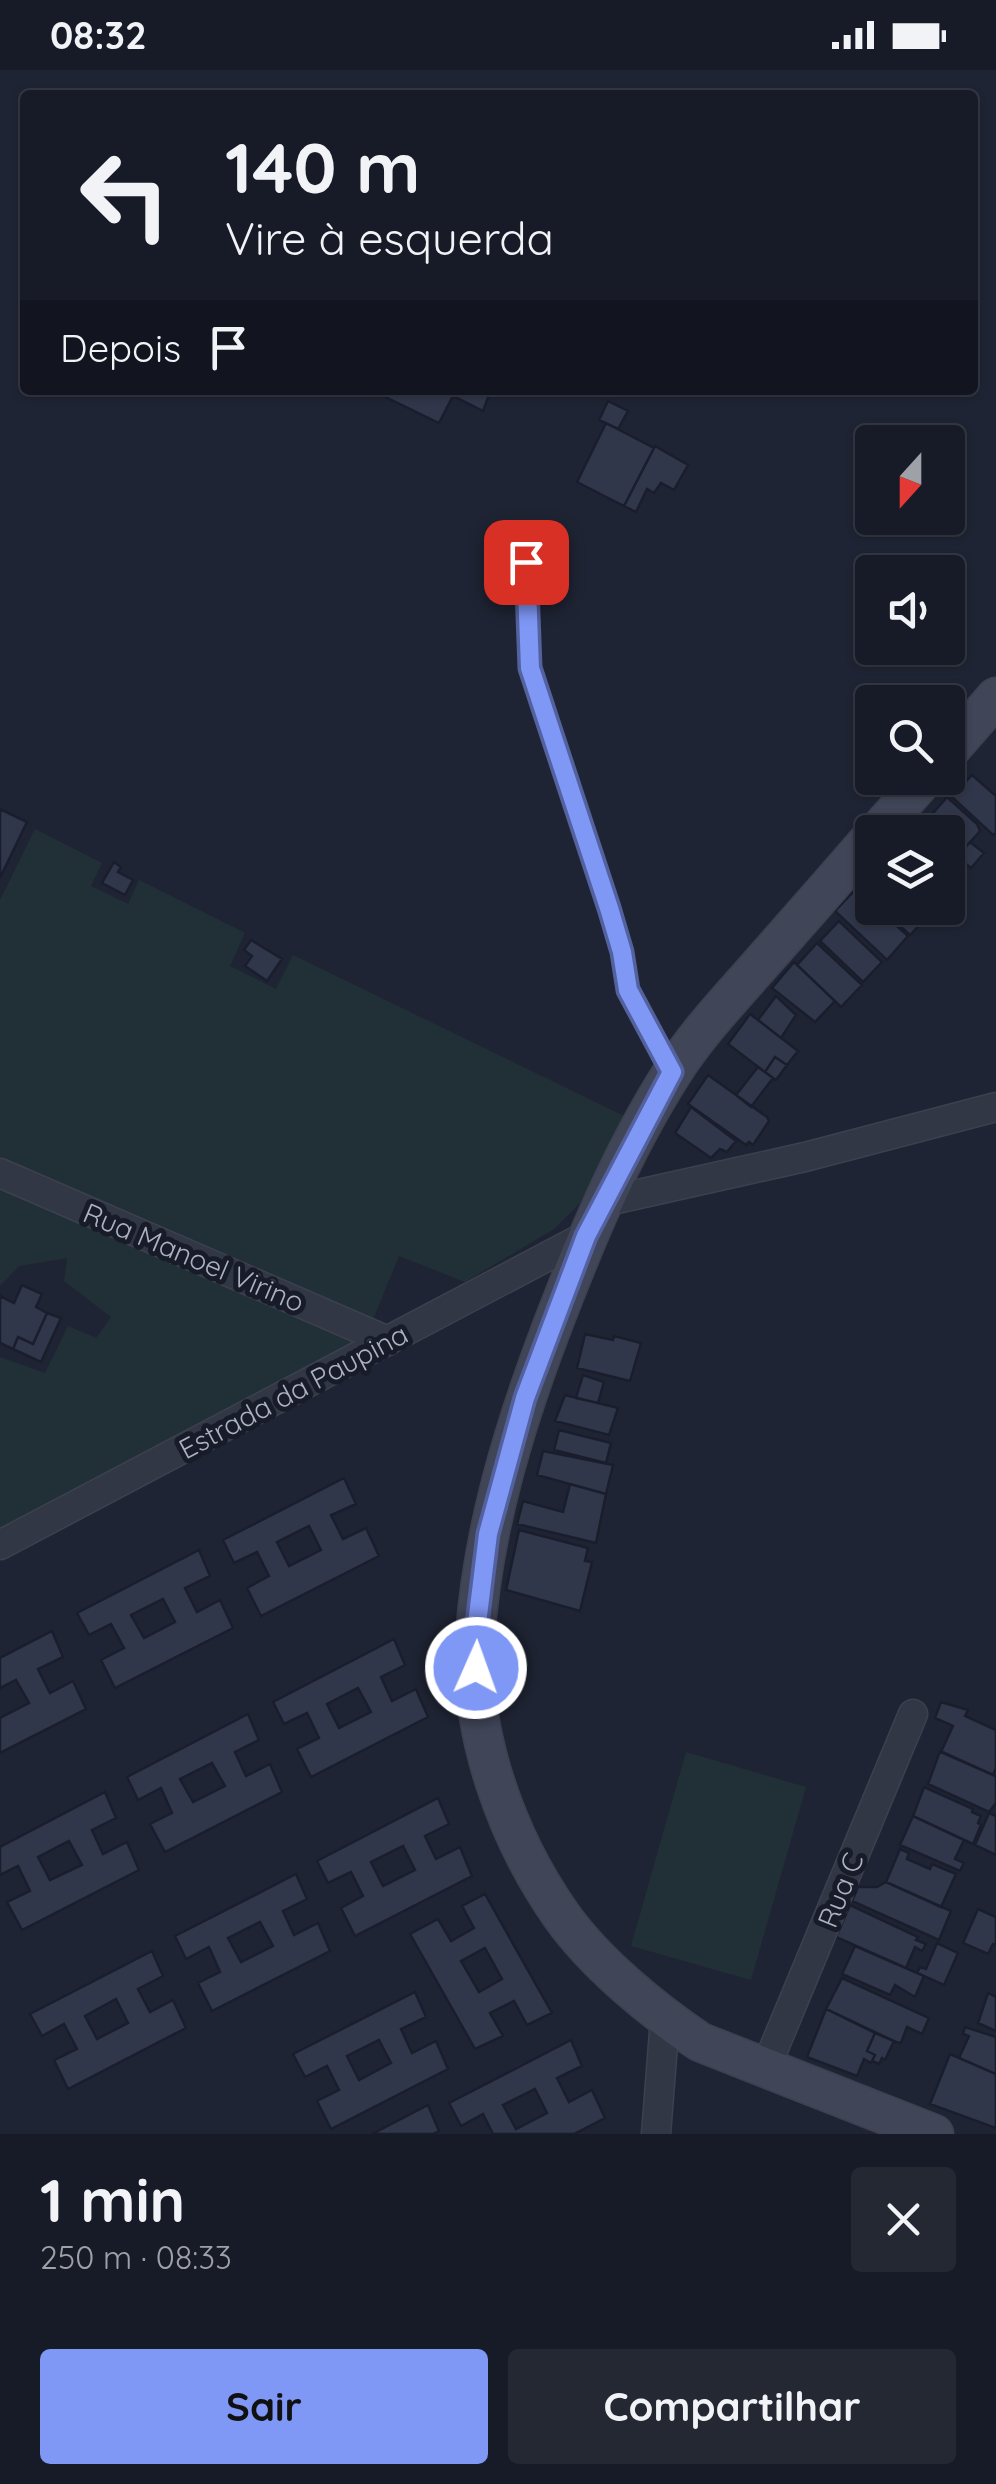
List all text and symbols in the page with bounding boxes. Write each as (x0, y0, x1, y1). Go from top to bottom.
text: 08:32 (50, 11, 147, 59)
text: 140 m (225, 123, 421, 211)
icon: left (60, 130, 190, 260)
text: Vire à esquerda (225, 210, 554, 266)
icon: arrive (201, 320, 256, 375)
text: Depois (60, 324, 181, 372)
north arrow (855, 425, 965, 535)
map controls (855, 425, 965, 925)
pin (484, 520, 569, 605)
icon: arrive (499, 535, 554, 590)
button: sound (855, 555, 965, 665)
button: search (855, 685, 965, 795)
button: layers (855, 815, 965, 925)
street label: Rua Manoel Virino (78, 1195, 310, 1319)
street label: Estrada da Paupina (172, 1316, 414, 1466)
position arrow (424, 1616, 528, 1720)
street label: Rua C (809, 1848, 871, 1932)
text: 1 min (40, 2162, 185, 2237)
button: close (851, 2167, 956, 2272)
text: 250 m · 08:33 (40, 2237, 232, 2277)
button: Sair (40, 2349, 488, 2464)
button: Compartilhar (508, 2349, 956, 2464)

